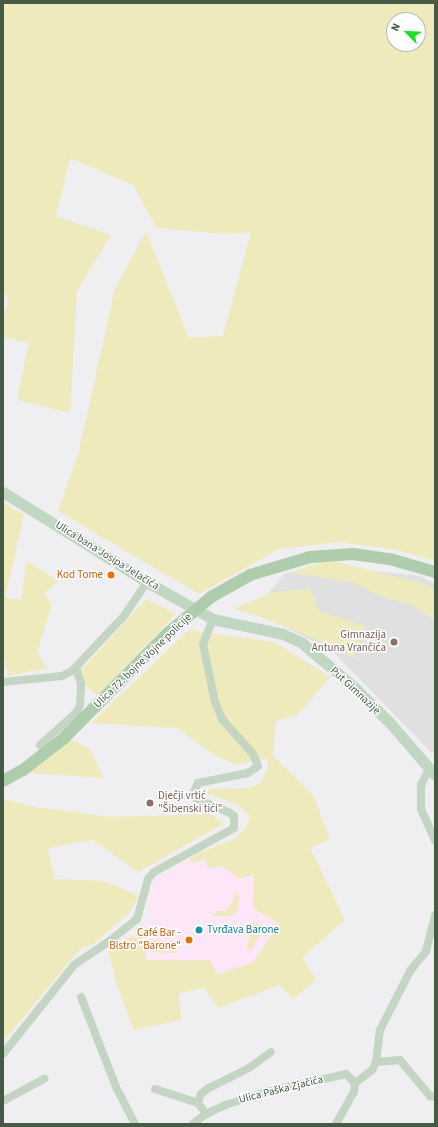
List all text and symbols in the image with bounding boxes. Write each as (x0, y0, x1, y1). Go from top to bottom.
north arrow (386, 12, 426, 52)
text: N (387, 21, 404, 34)
street label: Ulica bana Josipa Jelačića (53, 519, 161, 593)
place label: Kod Tome (57, 568, 103, 582)
marker: Kod Tome (106, 570, 116, 580)
street label: Ulica 72. bojne Vojne policije (91, 611, 195, 711)
place label: Gimnazija Antuna Vrančića (312, 629, 386, 655)
marker: Gimnazija Antuna Vrančića (389, 637, 399, 647)
street label: Put Gimnazije (327, 664, 383, 718)
place label: Dječji vrtić "Šibenski tići" (158, 790, 223, 816)
marker: Dječji vrtić "Šibenski tići" (145, 798, 155, 808)
place label: Tvrđava Barone (207, 923, 279, 937)
marker: Tvrđava Barone (194, 925, 204, 935)
place label: Café Bar - Bistro "Barone" (109, 927, 181, 953)
marker: Café Bar - Bistro "Barone" (184, 935, 194, 945)
street label: Ulica Paška Zjačića (237, 1073, 325, 1107)

